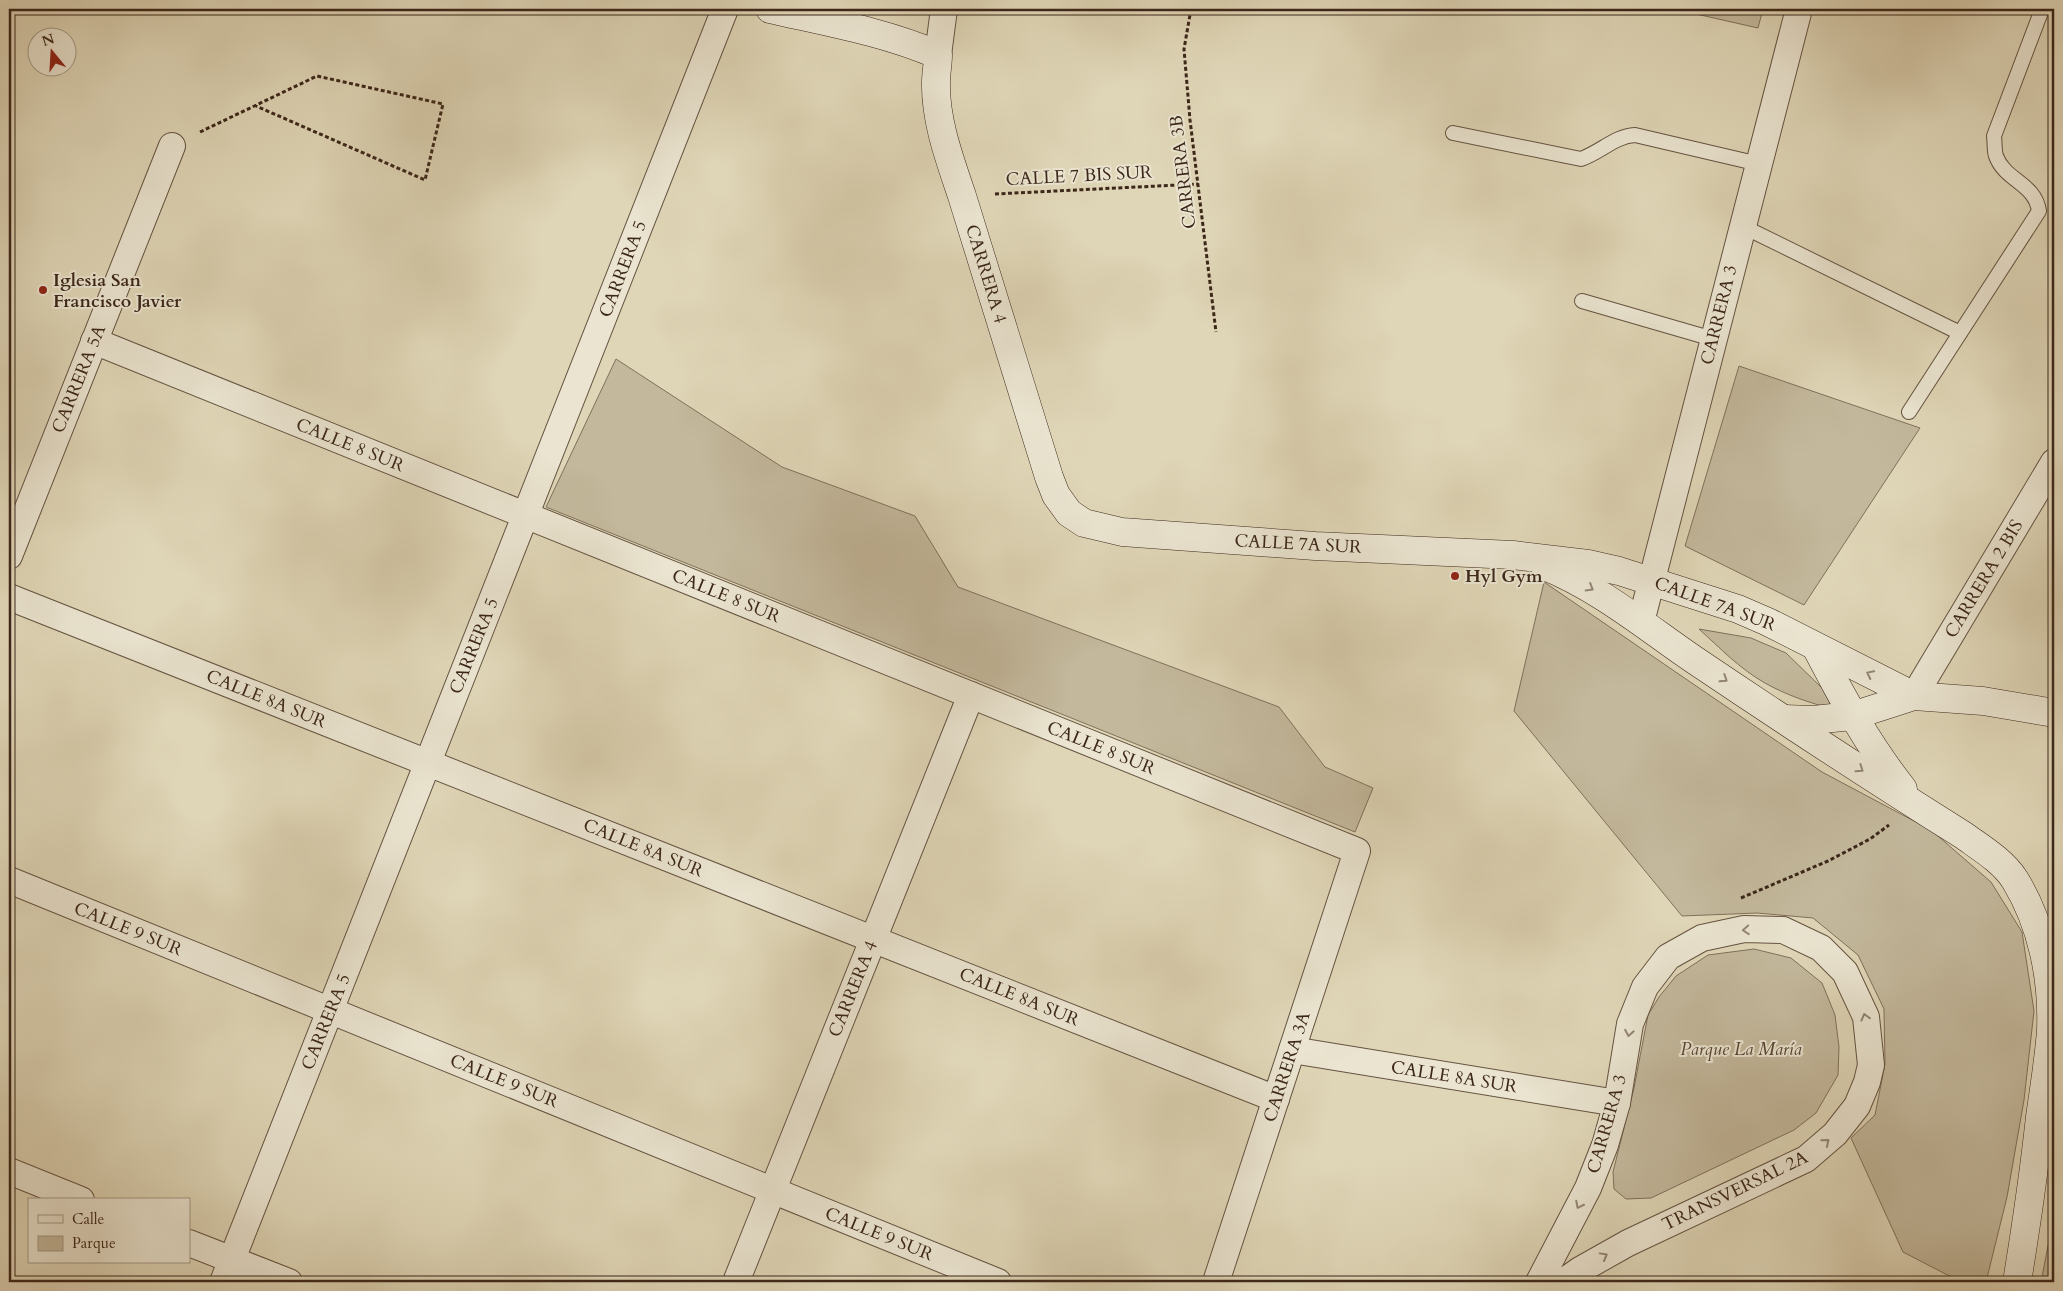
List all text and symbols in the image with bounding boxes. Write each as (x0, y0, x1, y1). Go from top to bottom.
north arrow (28, 28, 78, 78)
text: N (39, 29, 57, 51)
street label: CARRERA 3B (1164, 114, 1202, 230)
street label: CALLE 7 BIS SUR (1005, 160, 1153, 192)
street label: CARRERA 5 (593, 217, 653, 321)
street label: CARRERA 4 (959, 222, 1013, 326)
street label: CARRERA 3 (1695, 263, 1743, 367)
place label: Iglesia San Francisco Javier (53, 268, 182, 314)
marker: Iglesia San Francisco Javier (37, 284, 49, 296)
street label: CARRERA 5A (46, 321, 112, 437)
street label: CALLE 8 SUR (292, 412, 408, 478)
street label: CARRERA 2 BIS (1939, 515, 2029, 643)
street label: CALLE 7A SUR (1234, 528, 1363, 560)
street label: CALLE 8 SUR (668, 563, 784, 629)
place label: Hyl Gym (1465, 564, 1543, 589)
marker: Hyl Gym (1449, 570, 1461, 582)
street label: CALLE 7A SUR (1651, 570, 1780, 638)
one-way arrow (1584, 582, 1593, 592)
street label: CARRERA 5 (443, 594, 505, 698)
street label: CALLE 8A SUR (202, 664, 330, 735)
one-way arrow (1867, 670, 1876, 680)
one-way arrow (1718, 673, 1728, 682)
street label: CALLE 8 SUR (1043, 715, 1159, 781)
one-way arrow (1854, 763, 1863, 772)
street label: CALLE 8A SUR (579, 813, 707, 884)
street label: CALLE 9 SUR (70, 896, 186, 962)
one-way arrow (1742, 925, 1750, 936)
street label: CARRERA 4 (822, 937, 884, 1041)
street label: CALLE 8A SUR (955, 962, 1083, 1033)
street label: CARRERA 5 (295, 970, 357, 1074)
street label: CARRERA 3A (1257, 1008, 1317, 1125)
one-way arrow (1860, 1014, 1870, 1022)
one-way arrow (1624, 1028, 1634, 1037)
park label: Parque La María (1680, 1037, 1802, 1062)
street label: CALLE 9 SUR (446, 1048, 562, 1114)
street label: CALLE 8A SUR (1389, 1055, 1519, 1099)
street label: CARRERA 3 (1581, 1072, 1633, 1176)
one-way arrow (1820, 1139, 1829, 1148)
street label: TRANSVERSAL 2A (1658, 1145, 1812, 1237)
legend (28, 1198, 190, 1264)
one-way arrow (1575, 1200, 1585, 1209)
street label: CALLE 9 SUR (821, 1201, 937, 1267)
text: Calle (72, 1209, 105, 1229)
text: Parque (72, 1233, 116, 1253)
one-way arrow (1599, 1253, 1608, 1263)

